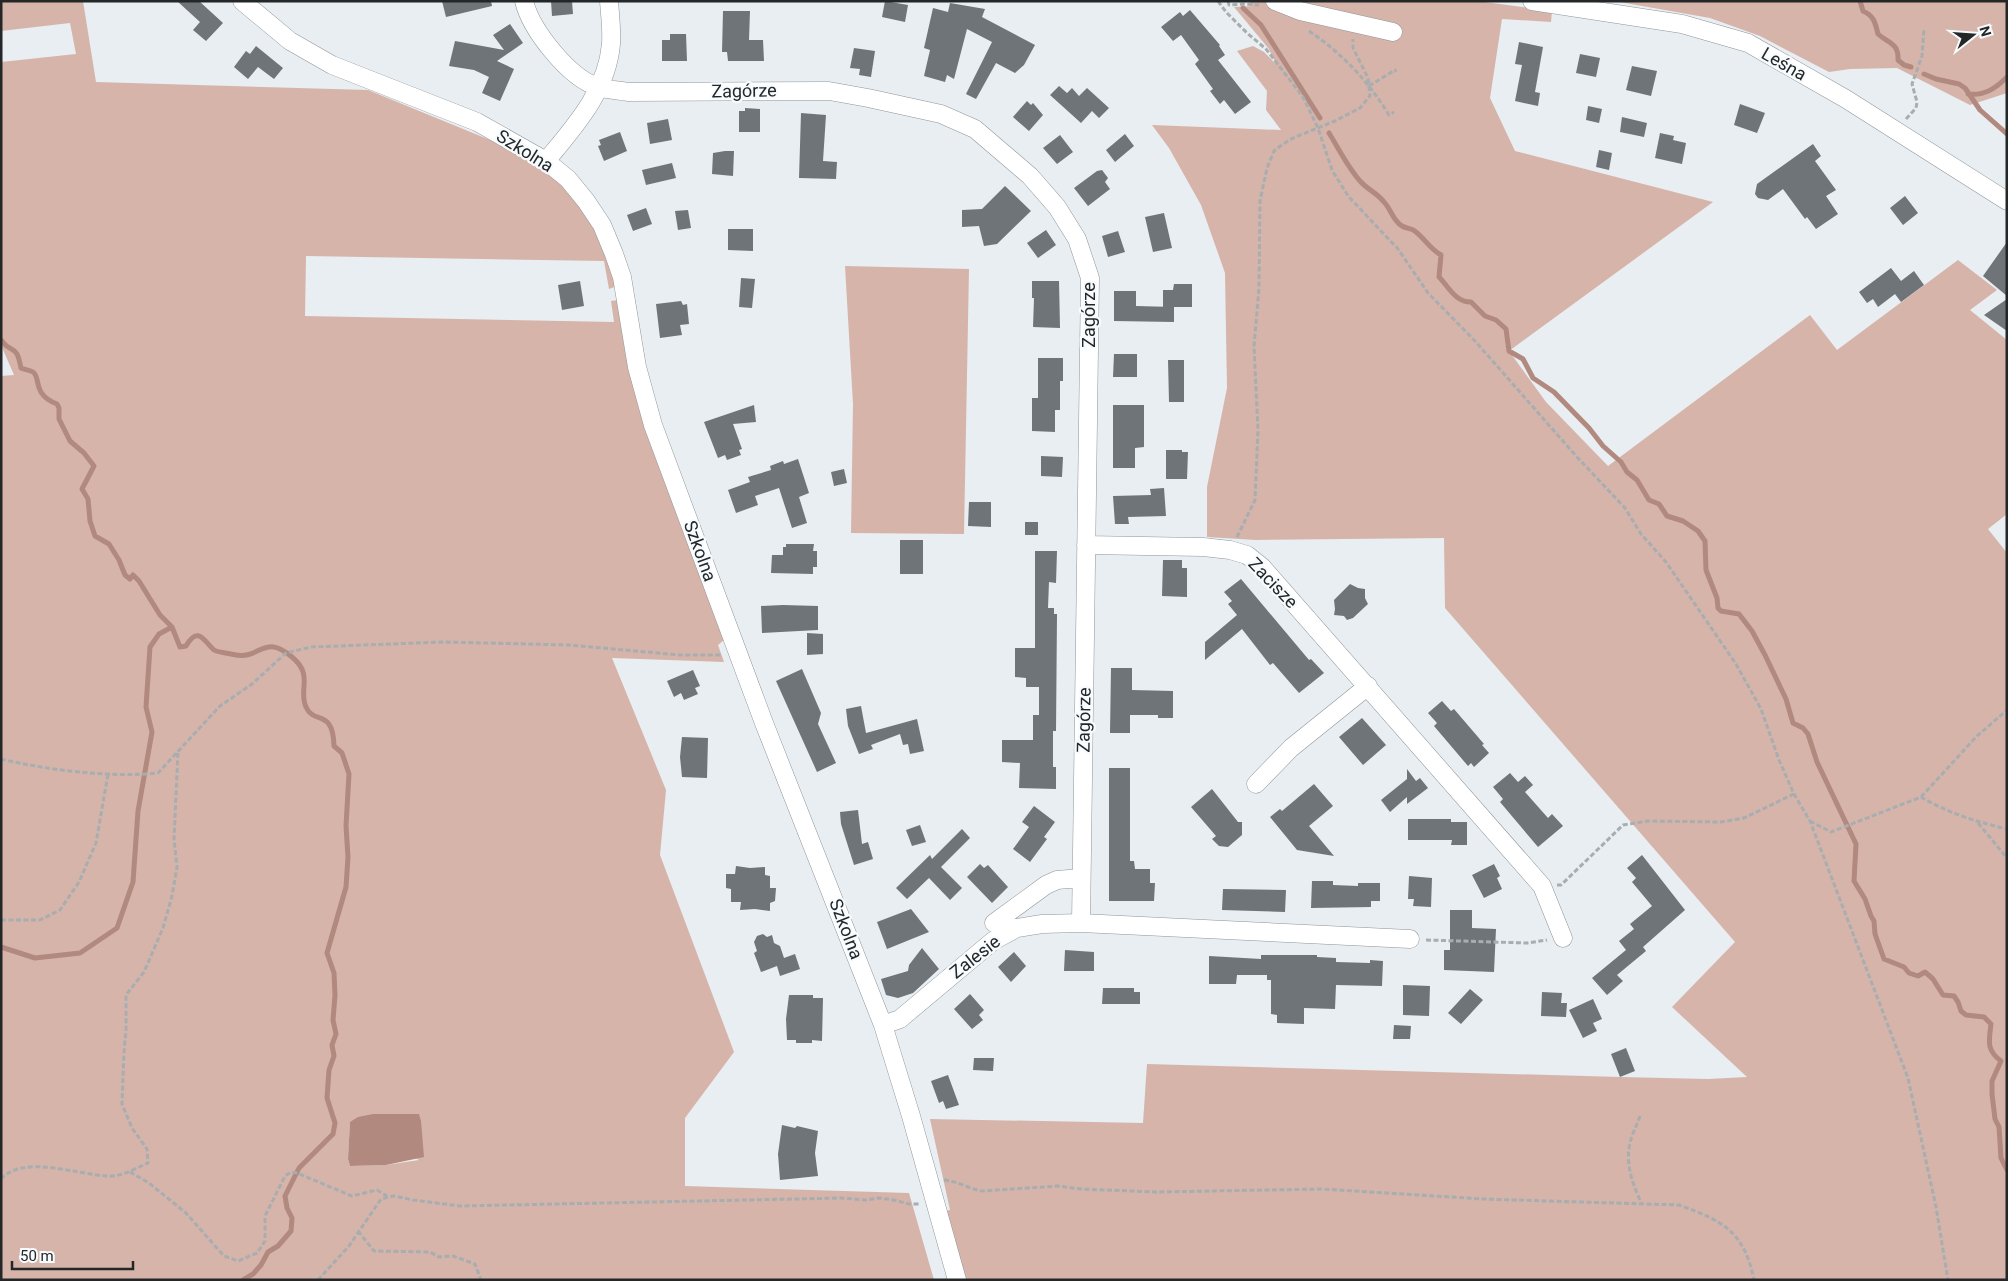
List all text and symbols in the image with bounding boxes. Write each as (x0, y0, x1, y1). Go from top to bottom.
north arrow (1948, 10, 1998, 60)
text: N (1976, 24, 1995, 38)
street label: Leśna (1758, 42, 1810, 85)
street label: Zagórze (711, 79, 777, 102)
street label: Szkolna (493, 125, 558, 176)
street label: Zagórze (1078, 282, 1099, 348)
street label: Szkolna (680, 518, 721, 584)
street label: Zacisze (1244, 553, 1302, 612)
street label: Zagórze (1072, 687, 1095, 753)
street label: Szkolna (825, 896, 868, 962)
street label: Zalesie (945, 931, 1004, 983)
scale bar (12, 1238, 134, 1270)
text: 50 m (20, 1247, 54, 1265)

